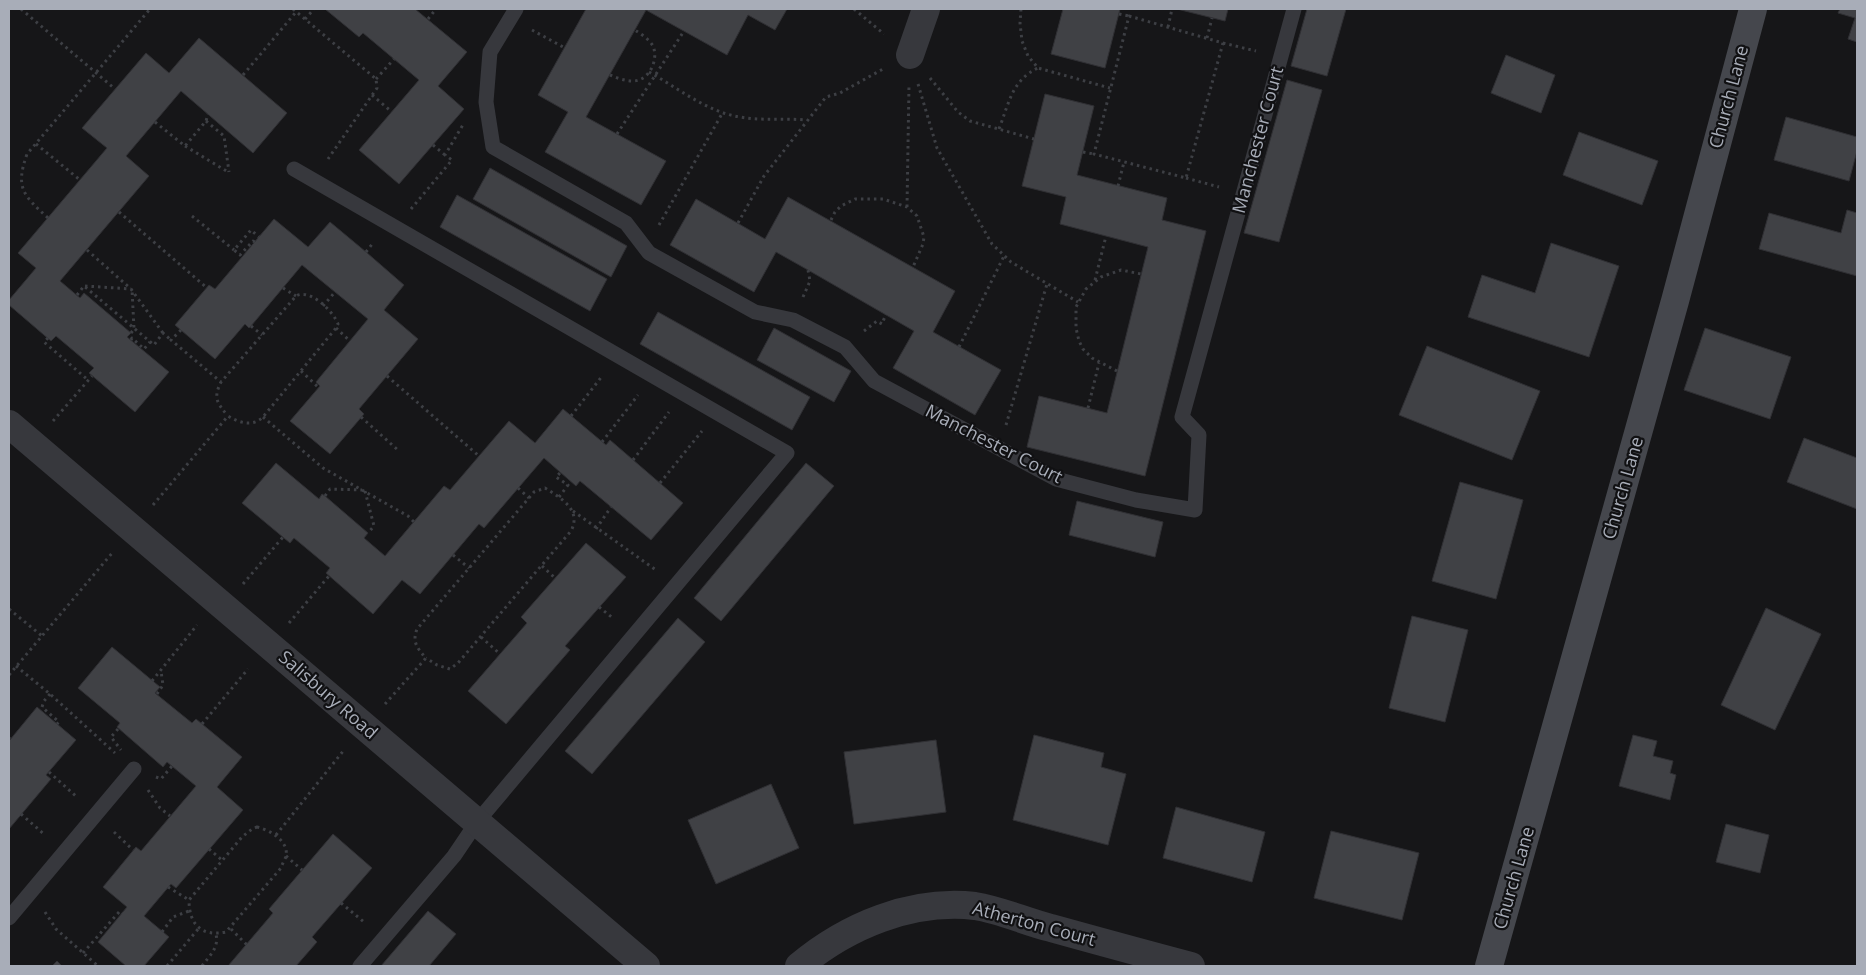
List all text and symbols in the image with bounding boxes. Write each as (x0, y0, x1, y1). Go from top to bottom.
street label: Church Lane (1703, 43, 1753, 151)
street label: Manchester Court (1226, 64, 1288, 216)
street label: Manchester Court (922, 398, 1067, 488)
street label: Church Lane (1596, 434, 1648, 542)
street label: Salisbury Road (274, 645, 383, 744)
street label: Church Lane (1487, 824, 1539, 932)
street label: Atherton Court (970, 895, 1098, 951)

